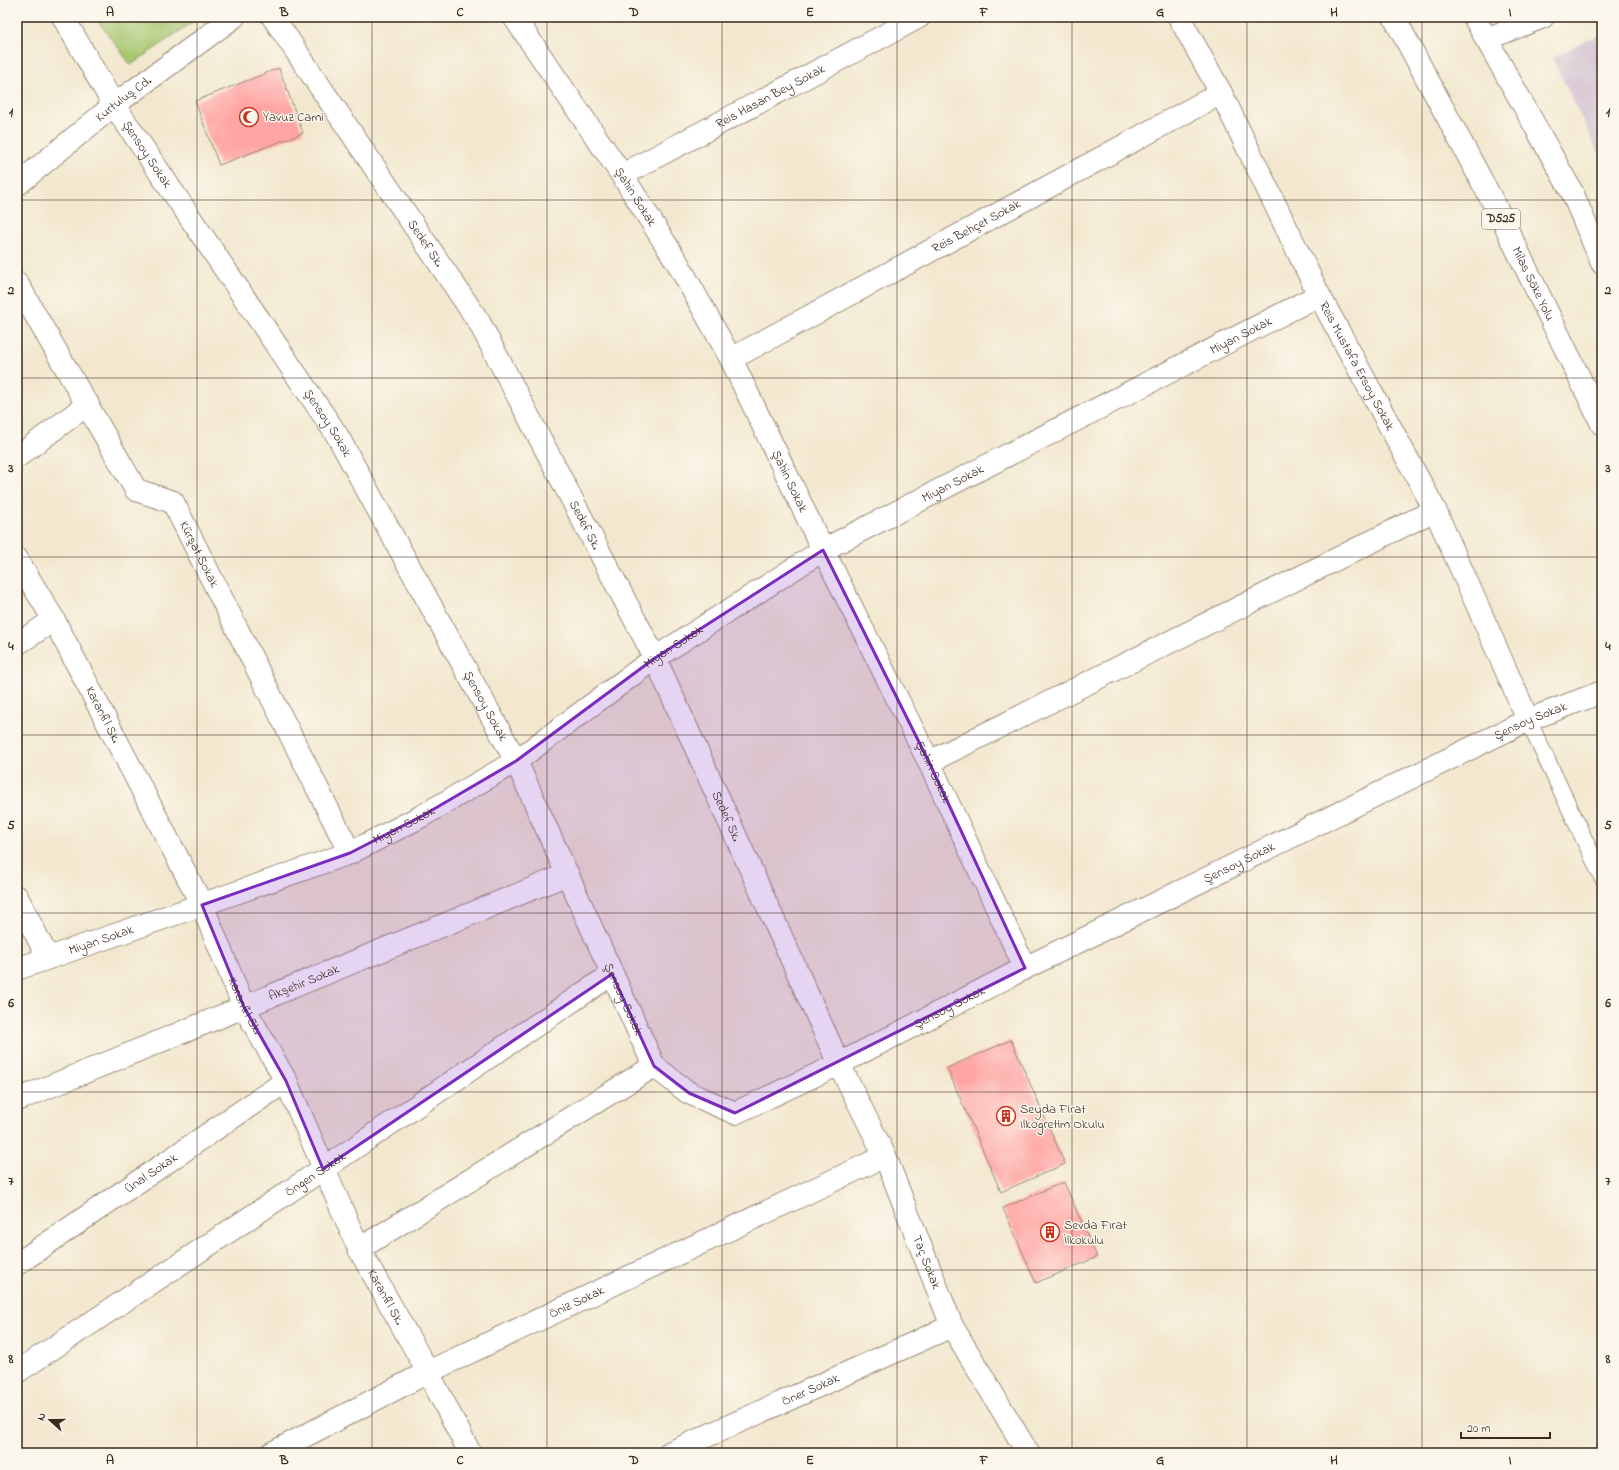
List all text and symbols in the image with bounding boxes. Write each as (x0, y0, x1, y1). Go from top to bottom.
text: A (106, 3, 114, 22)
text: B (279, 3, 289, 22)
text: C (456, 3, 464, 22)
text: D (628, 3, 639, 22)
text: E (806, 3, 814, 22)
text: F (979, 3, 989, 22)
text: G (1156, 3, 1164, 22)
text: H (1330, 3, 1338, 22)
text: I (1508, 3, 1512, 22)
street label: Reis Hasan Bey Sokak (712, 59, 829, 133)
street label: Kurtuluş Cd. (91, 71, 156, 126)
text: 1 (9, 103, 14, 122)
text: 1 (1606, 103, 1611, 122)
mosque icon: Yavuz Cami (238, 106, 260, 128)
place label: Yavuz Cami (263, 108, 324, 127)
street label: Şensoy Sokak (118, 117, 177, 192)
street label: Şahin Sokak (610, 163, 662, 230)
street label: Reis Behçet Sokak (928, 194, 1024, 258)
road number: D525 (1482, 209, 1520, 229)
street label: Sedef Sk. (403, 216, 449, 271)
street label: Milas Söke Yolu (1507, 243, 1560, 324)
text: 2 (7, 281, 15, 300)
text: 2 (1604, 281, 1612, 300)
street label: Reis Mustafa Ersoy Sokak (1315, 298, 1400, 434)
street label: Miyan Sokak (1207, 311, 1275, 359)
street label: Şensoy Sokak (299, 385, 357, 461)
street label: Şahin Sokak (767, 447, 813, 516)
text: 3 (7, 459, 14, 478)
street label: Miyan Sokak (918, 459, 987, 507)
text: 3 (1604, 459, 1611, 478)
street label: Sedef Sk. (564, 497, 606, 553)
street label: Kürşat Sokak (175, 518, 224, 591)
street label: Miyan Sokak (640, 620, 707, 673)
text: 4 (7, 637, 14, 656)
text: 4 (1604, 637, 1611, 656)
street label: Şensoy Sokak (459, 667, 513, 745)
street label: Karanfil Sk. (81, 683, 126, 747)
street label: Şensoy Sokak (1491, 697, 1570, 745)
street label: Şahin Sokak (910, 737, 956, 806)
street label: Sedef Sk. (707, 788, 746, 845)
street label: Miyan Sokak (369, 801, 438, 849)
text: 5 (7, 816, 15, 835)
text: 5 (1604, 816, 1612, 835)
street label: Şensoy Sokak (1200, 837, 1278, 888)
street label: Miyan Sokak (66, 920, 136, 960)
street label: Akşehir Sokak (265, 959, 342, 1005)
street label: Şensoy Sokak (599, 960, 648, 1038)
street label: Karanfil Sk. (223, 974, 267, 1038)
street label: Şensoy Sokak (910, 981, 988, 1033)
text: 6 (7, 994, 14, 1013)
text: 6 (1604, 994, 1611, 1013)
place label: Seyda Firat Ilkogretim Okulu (1020, 1100, 1105, 1135)
building icon: Seyda Firat Ilkogretim Okulu (995, 1105, 1017, 1127)
street label: Öngen Sokak (281, 1147, 350, 1201)
street label: Ünal Sokak (121, 1148, 181, 1198)
text: 7 (8, 1172, 14, 1191)
text: 7 (1605, 1172, 1611, 1191)
place label: Sevda Fırat İlkokulu (1064, 1216, 1128, 1250)
building icon: Sevda Fırat İlkokulu (1039, 1221, 1061, 1243)
street label: Taç Sokak (908, 1232, 946, 1292)
street label: Karanfil Sk. (363, 1266, 409, 1329)
street label: Öniz Sokak (546, 1280, 608, 1323)
text: 8 (8, 1350, 14, 1369)
text: 8 (1605, 1350, 1611, 1369)
street label: Öner Sokak (779, 1368, 843, 1411)
north arrow (30, 1400, 70, 1440)
text: N (33, 1410, 50, 1423)
scale bar (1461, 1414, 1550, 1440)
text: 20 m (1467, 1420, 1490, 1438)
text: A (106, 1451, 114, 1470)
text: B (279, 1451, 289, 1470)
text: C (456, 1451, 464, 1470)
text: D (628, 1451, 639, 1470)
text: E (806, 1451, 814, 1470)
text: F (979, 1451, 989, 1470)
text: G (1156, 1451, 1164, 1470)
text: H (1330, 1451, 1338, 1470)
text: I (1508, 1451, 1512, 1470)

